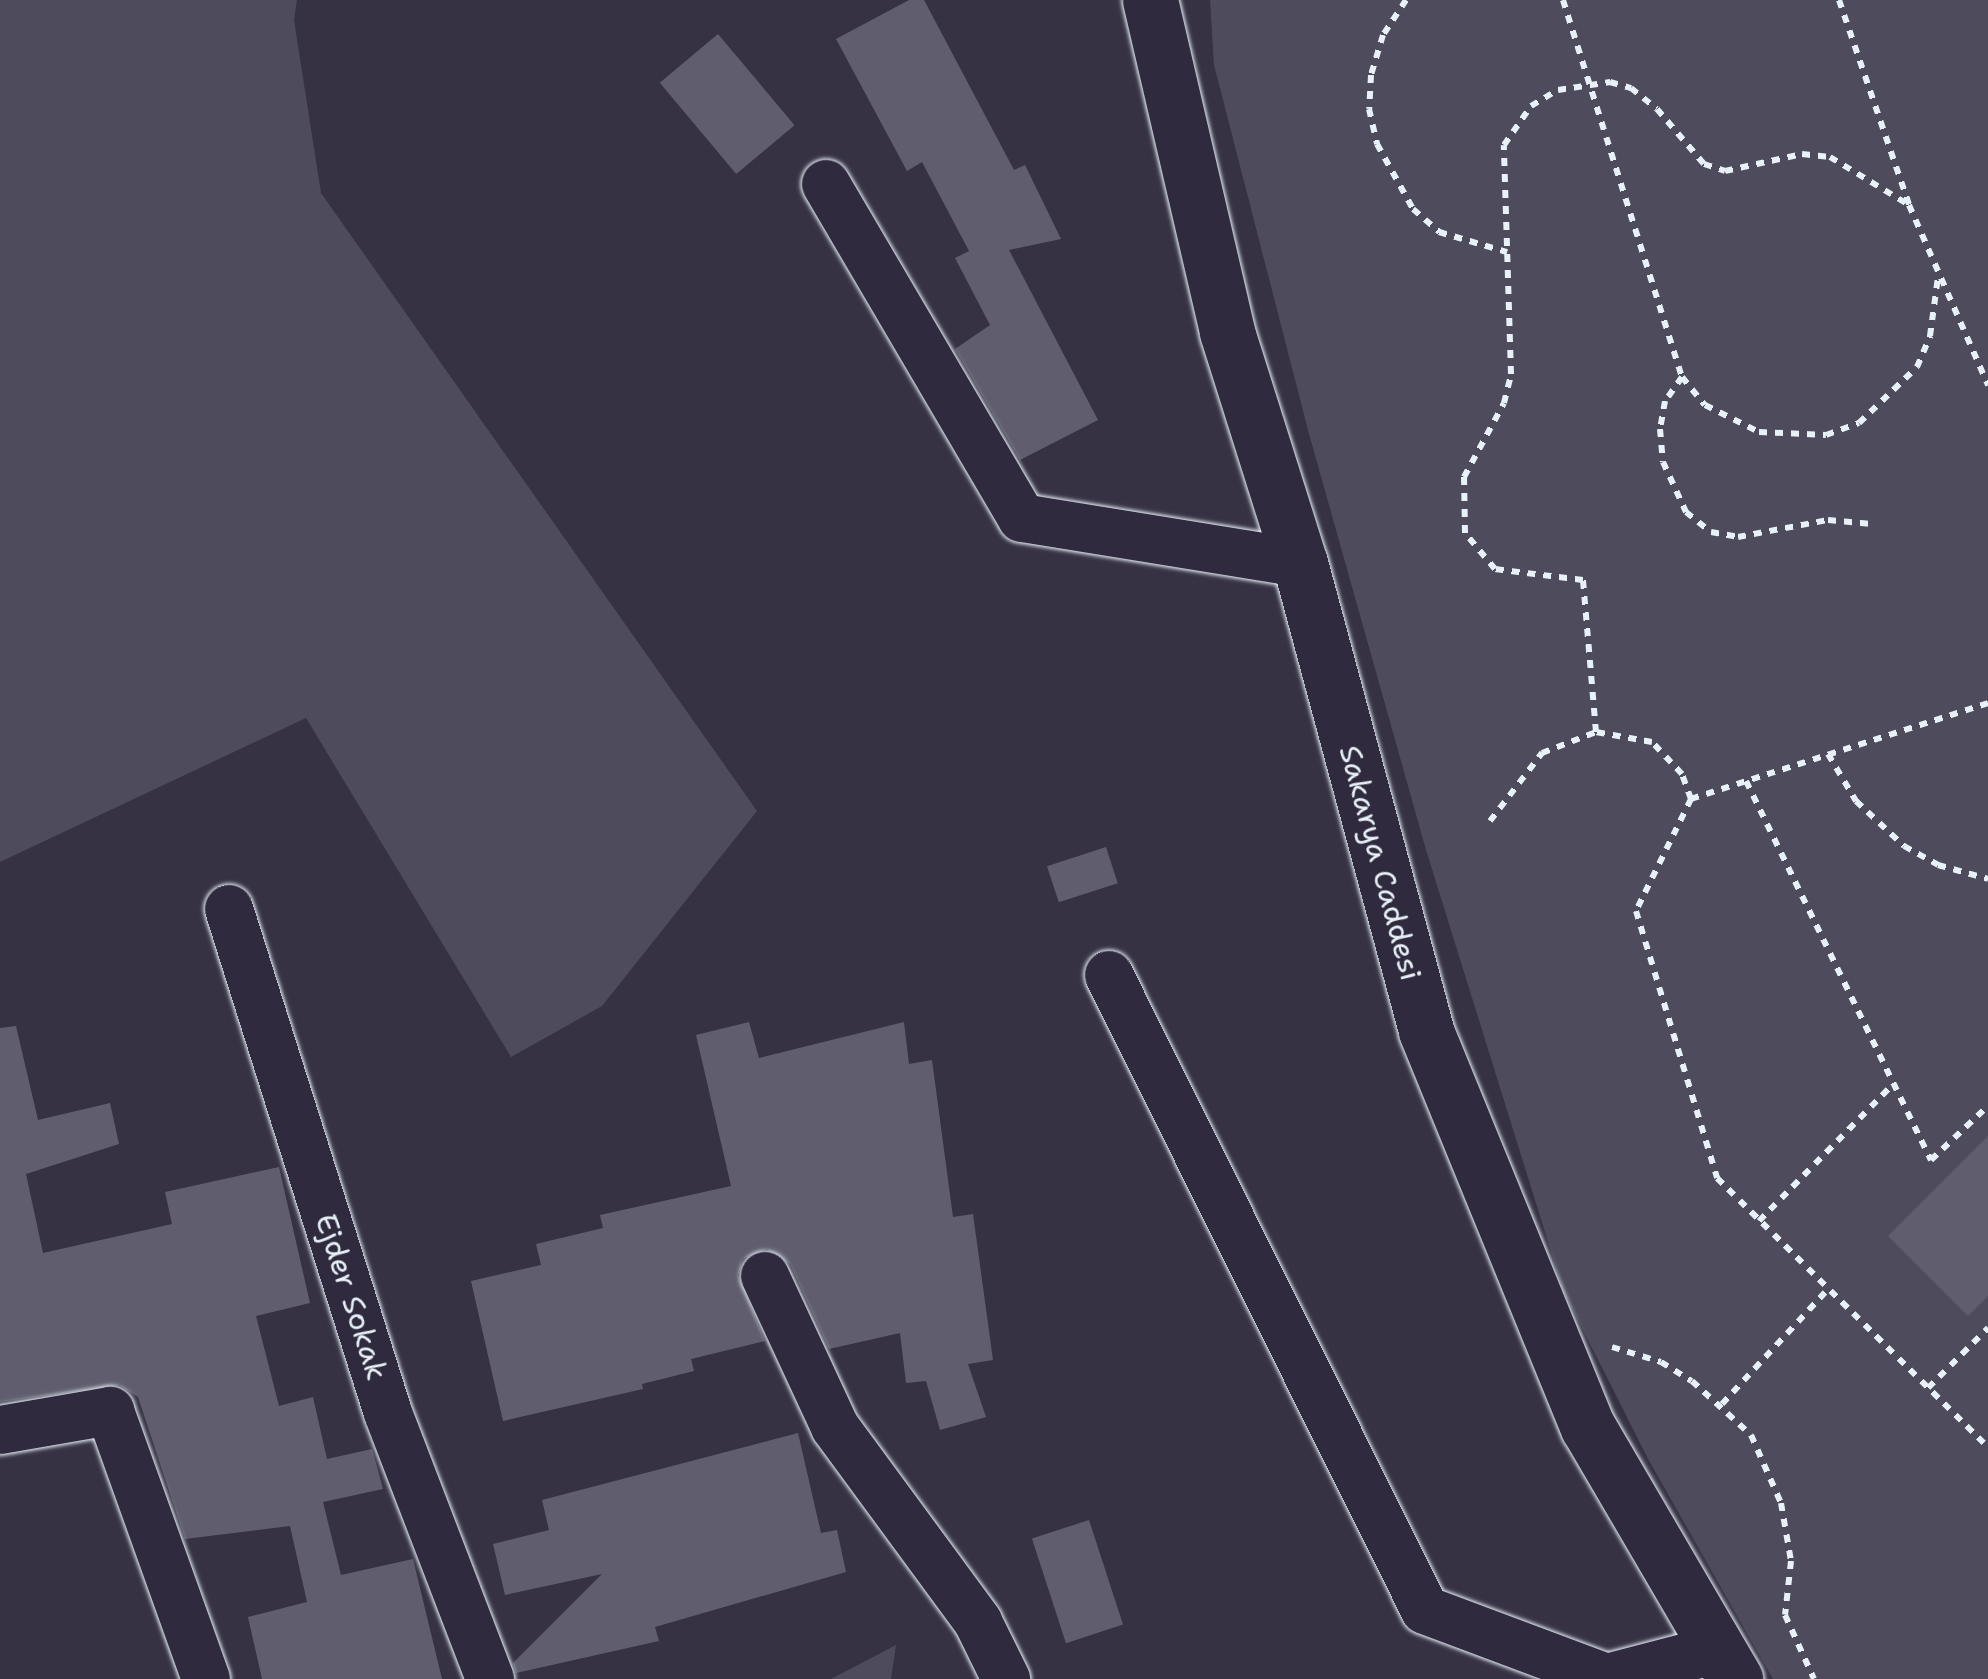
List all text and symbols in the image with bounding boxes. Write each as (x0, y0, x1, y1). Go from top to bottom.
street label: Sakarya Caddesi (1331, 741, 1429, 985)
street label: Ejder Sokak (307, 1209, 395, 1385)

